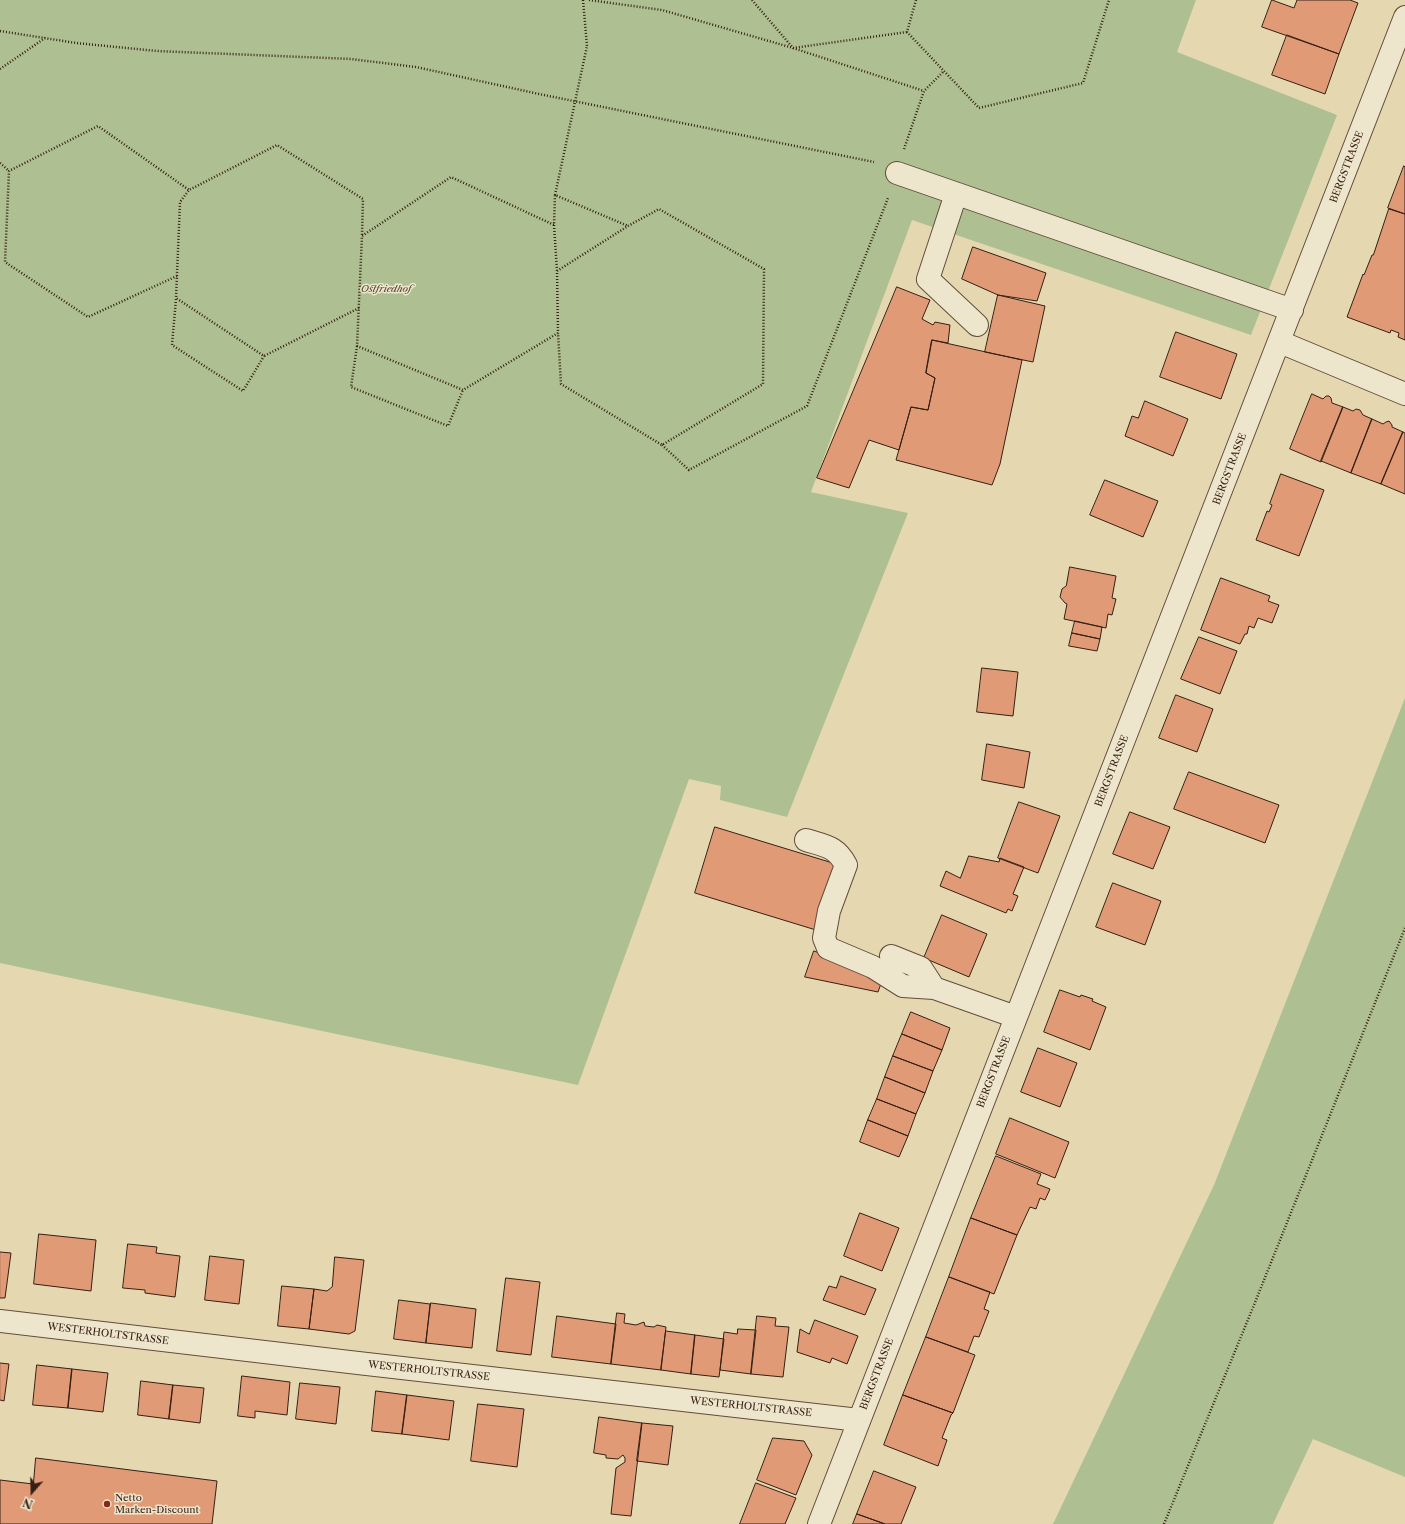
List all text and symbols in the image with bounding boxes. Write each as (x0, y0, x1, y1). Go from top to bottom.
street label: BERGSTRASSE (1328, 129, 1366, 205)
park label: Ostfriedhof (361, 283, 411, 295)
street label: BERGSTRASSE (1211, 431, 1249, 507)
street label: BERGSTRASSE (1093, 733, 1131, 809)
street label: BERGSTRASSE (975, 1034, 1013, 1110)
street label: WESTERHOLTSTRASSE (47, 1321, 169, 1347)
street label: BERGSTRASSE (858, 1336, 896, 1412)
street label: WESTERHOLTSTRASSE (368, 1359, 490, 1383)
street label: WESTERHOLTSTRASSE (690, 1395, 812, 1419)
north arrow (12, 1472, 52, 1512)
place label: Netto Marken-Discount (115, 1492, 199, 1516)
text: N (21, 1495, 35, 1511)
marker: Netto Marken-Discount (102, 1499, 112, 1509)

